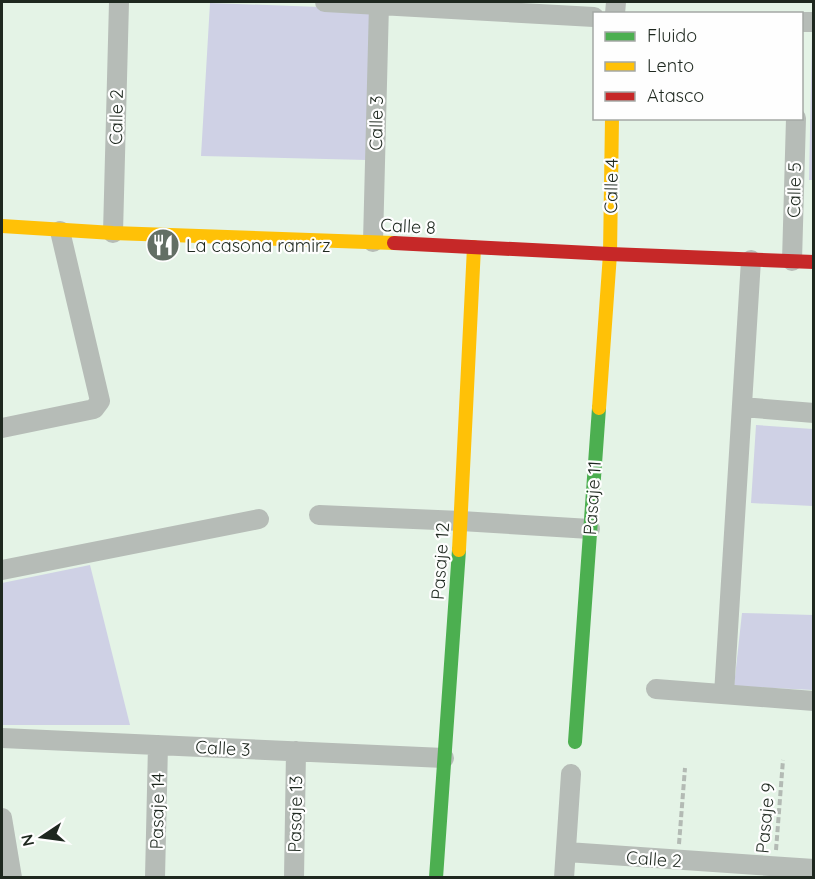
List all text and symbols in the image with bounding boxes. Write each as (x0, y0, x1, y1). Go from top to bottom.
legend (593, 12, 803, 120)
text: Fluido (647, 24, 697, 47)
text: Lento (647, 54, 694, 77)
text: Atasco (647, 84, 704, 107)
street label: Calle 2 (104, 89, 128, 145)
street label: Calle 3 (364, 95, 388, 151)
street label: Calle 4 (599, 158, 623, 214)
street label: Calle 5 (782, 162, 806, 218)
street label: Calle 8 (380, 213, 436, 239)
restaurant icon: La casona ramirz (145, 227, 181, 263)
place label: La casona ramirz (186, 234, 331, 257)
street label: Pasaje 11 (578, 460, 606, 536)
street label: Pasaje 12 (426, 521, 454, 601)
street label: Calle 3 (195, 735, 251, 761)
street label: Pasaje 14 (145, 772, 169, 850)
street label: Pasaje 13 (283, 775, 307, 853)
street label: Pasaje 9 (750, 782, 780, 854)
north arrow (12, 807, 72, 867)
text: N (16, 832, 38, 848)
street label: Calle 2 (625, 846, 683, 872)

